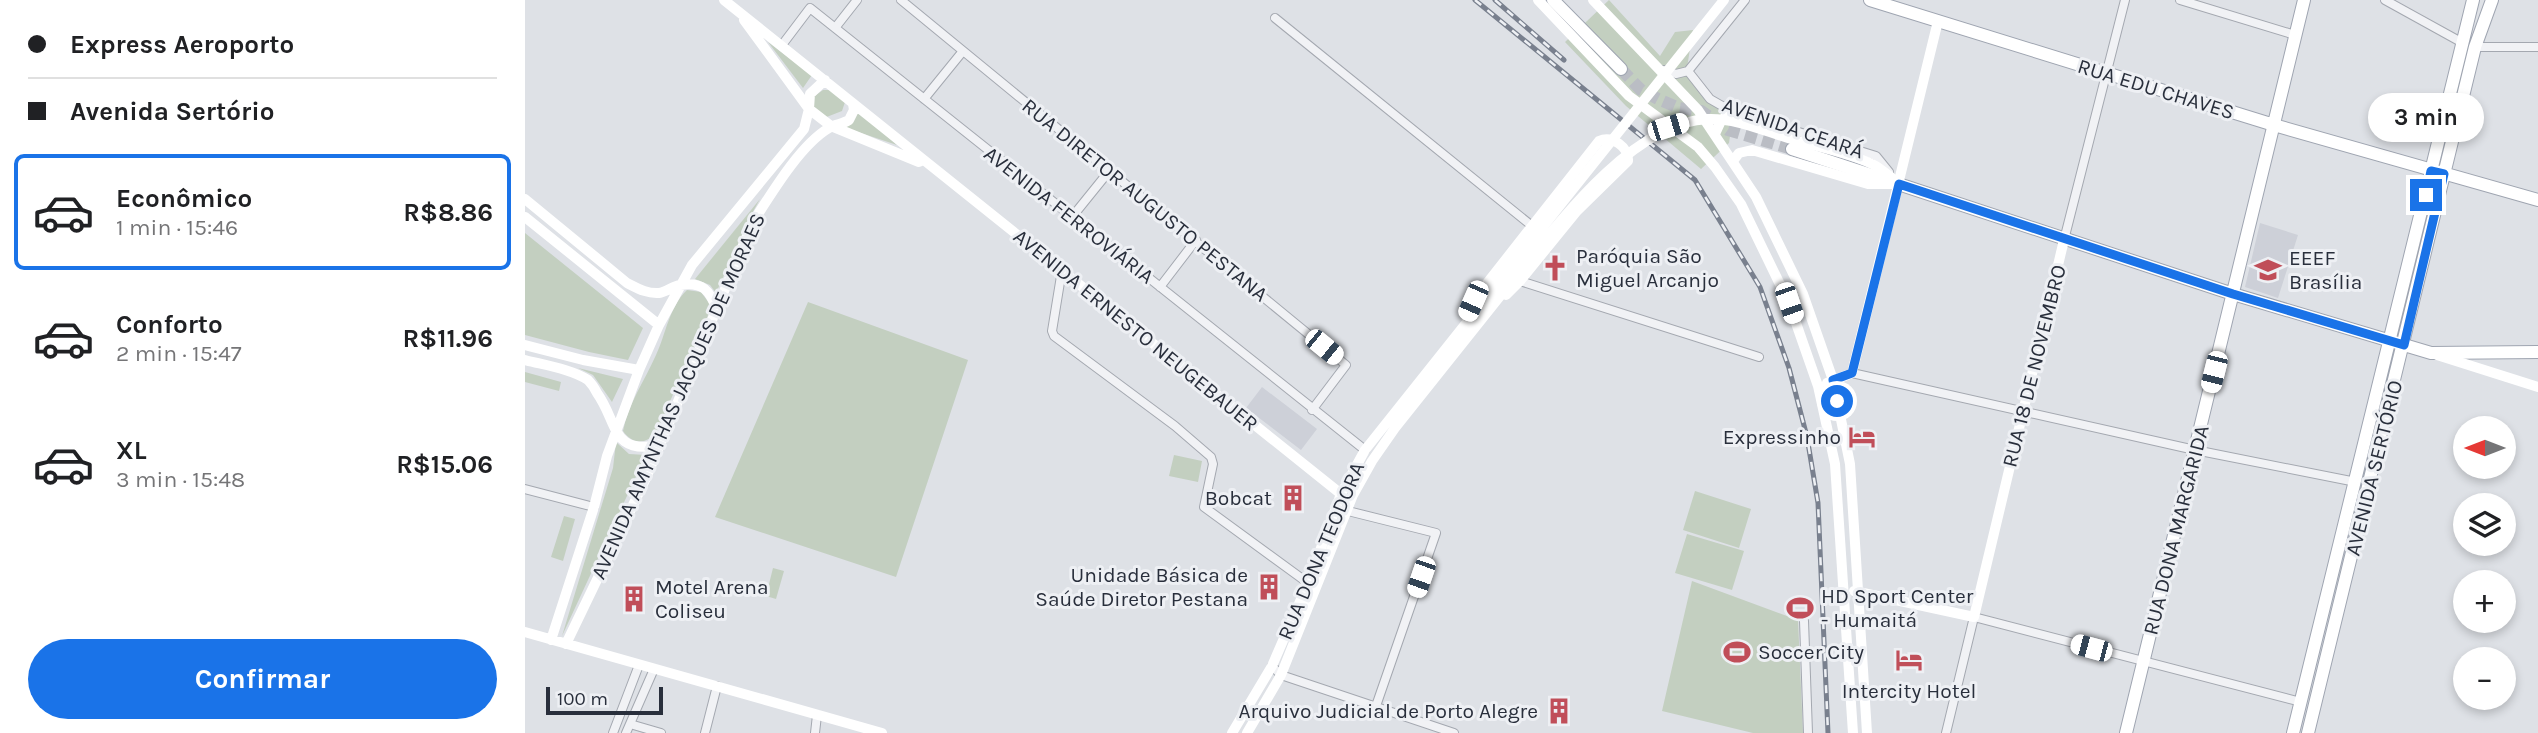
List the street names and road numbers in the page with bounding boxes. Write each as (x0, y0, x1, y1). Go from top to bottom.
street label: RUA EDU CHAVES (2075, 54, 2237, 124)
street label: RUA DIRETOR AUGUSTO PESTANA (1017, 93, 1273, 307)
street label: AVENIDA CEARÁ (1719, 93, 1867, 163)
street label: AVENIDA FERROVIÁRIA (979, 141, 1159, 289)
street label: AVENIDA AMYNTHAS JACQUES DE MORAES (586, 209, 770, 583)
street label: AVENIDA ERNESTO NEUGEBAUER (1009, 224, 1263, 436)
street label: RUA 18 DE NOVEMBRO (1997, 262, 2071, 470)
street label: AVENIDA SERTÓRIO (2341, 378, 2407, 558)
street label: RUA DONA MARGARIDA (2138, 423, 2214, 637)
street label: RUA DONA TEODORA (1273, 459, 1369, 643)

